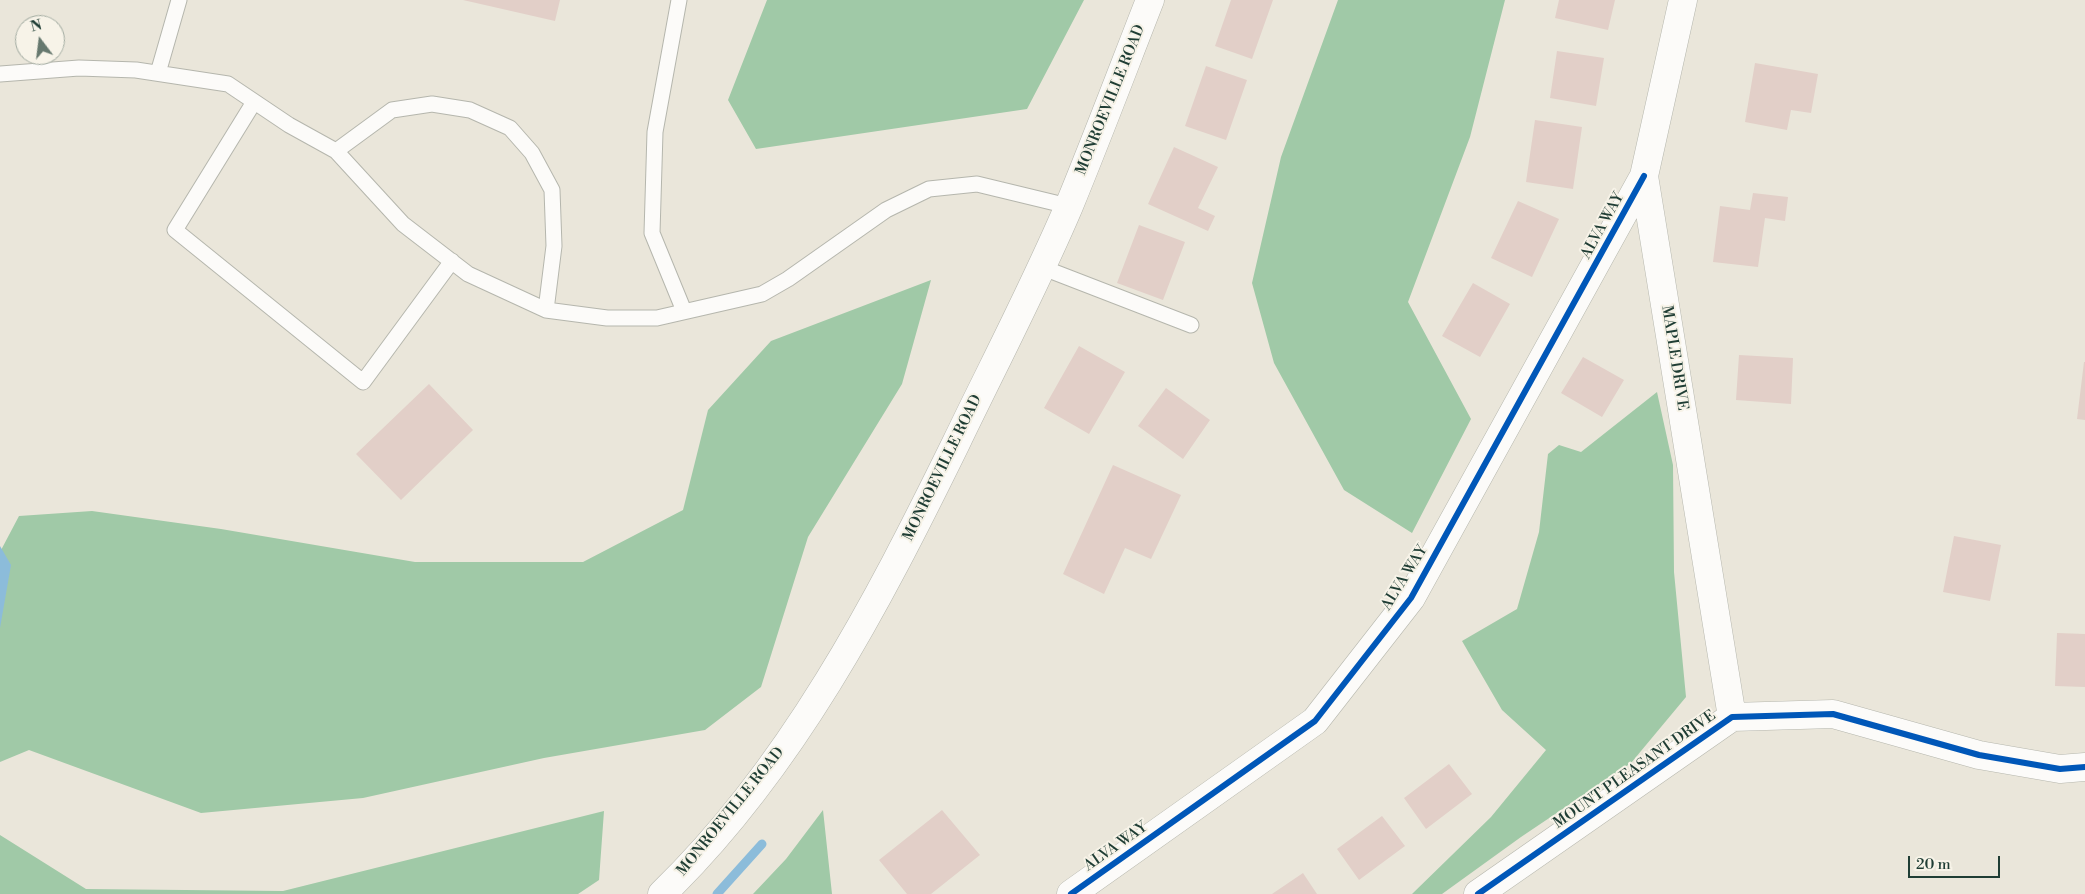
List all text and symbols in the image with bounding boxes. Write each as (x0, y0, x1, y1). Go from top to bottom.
north arrow (15, 15, 65, 65)
text: N (29, 16, 44, 37)
street label: MONROEVILLE ROAD (1073, 22, 1149, 178)
street label: ALVA WAY (1577, 190, 1629, 262)
street label: MAPLE DRIVE (1657, 304, 1691, 412)
street label: MONROEVILLE ROAD (900, 392, 986, 544)
street label: ALVA WAY (1378, 542, 1432, 614)
street label: MOUNT PLEASANT DRIVE (1550, 707, 1720, 833)
street label: MONROEVILLE ROAD (674, 744, 788, 880)
street label: ALVA WAY (1081, 819, 1151, 875)
scale bar (1910, 846, 2002, 878)
text: 20 m (1916, 855, 1951, 874)

